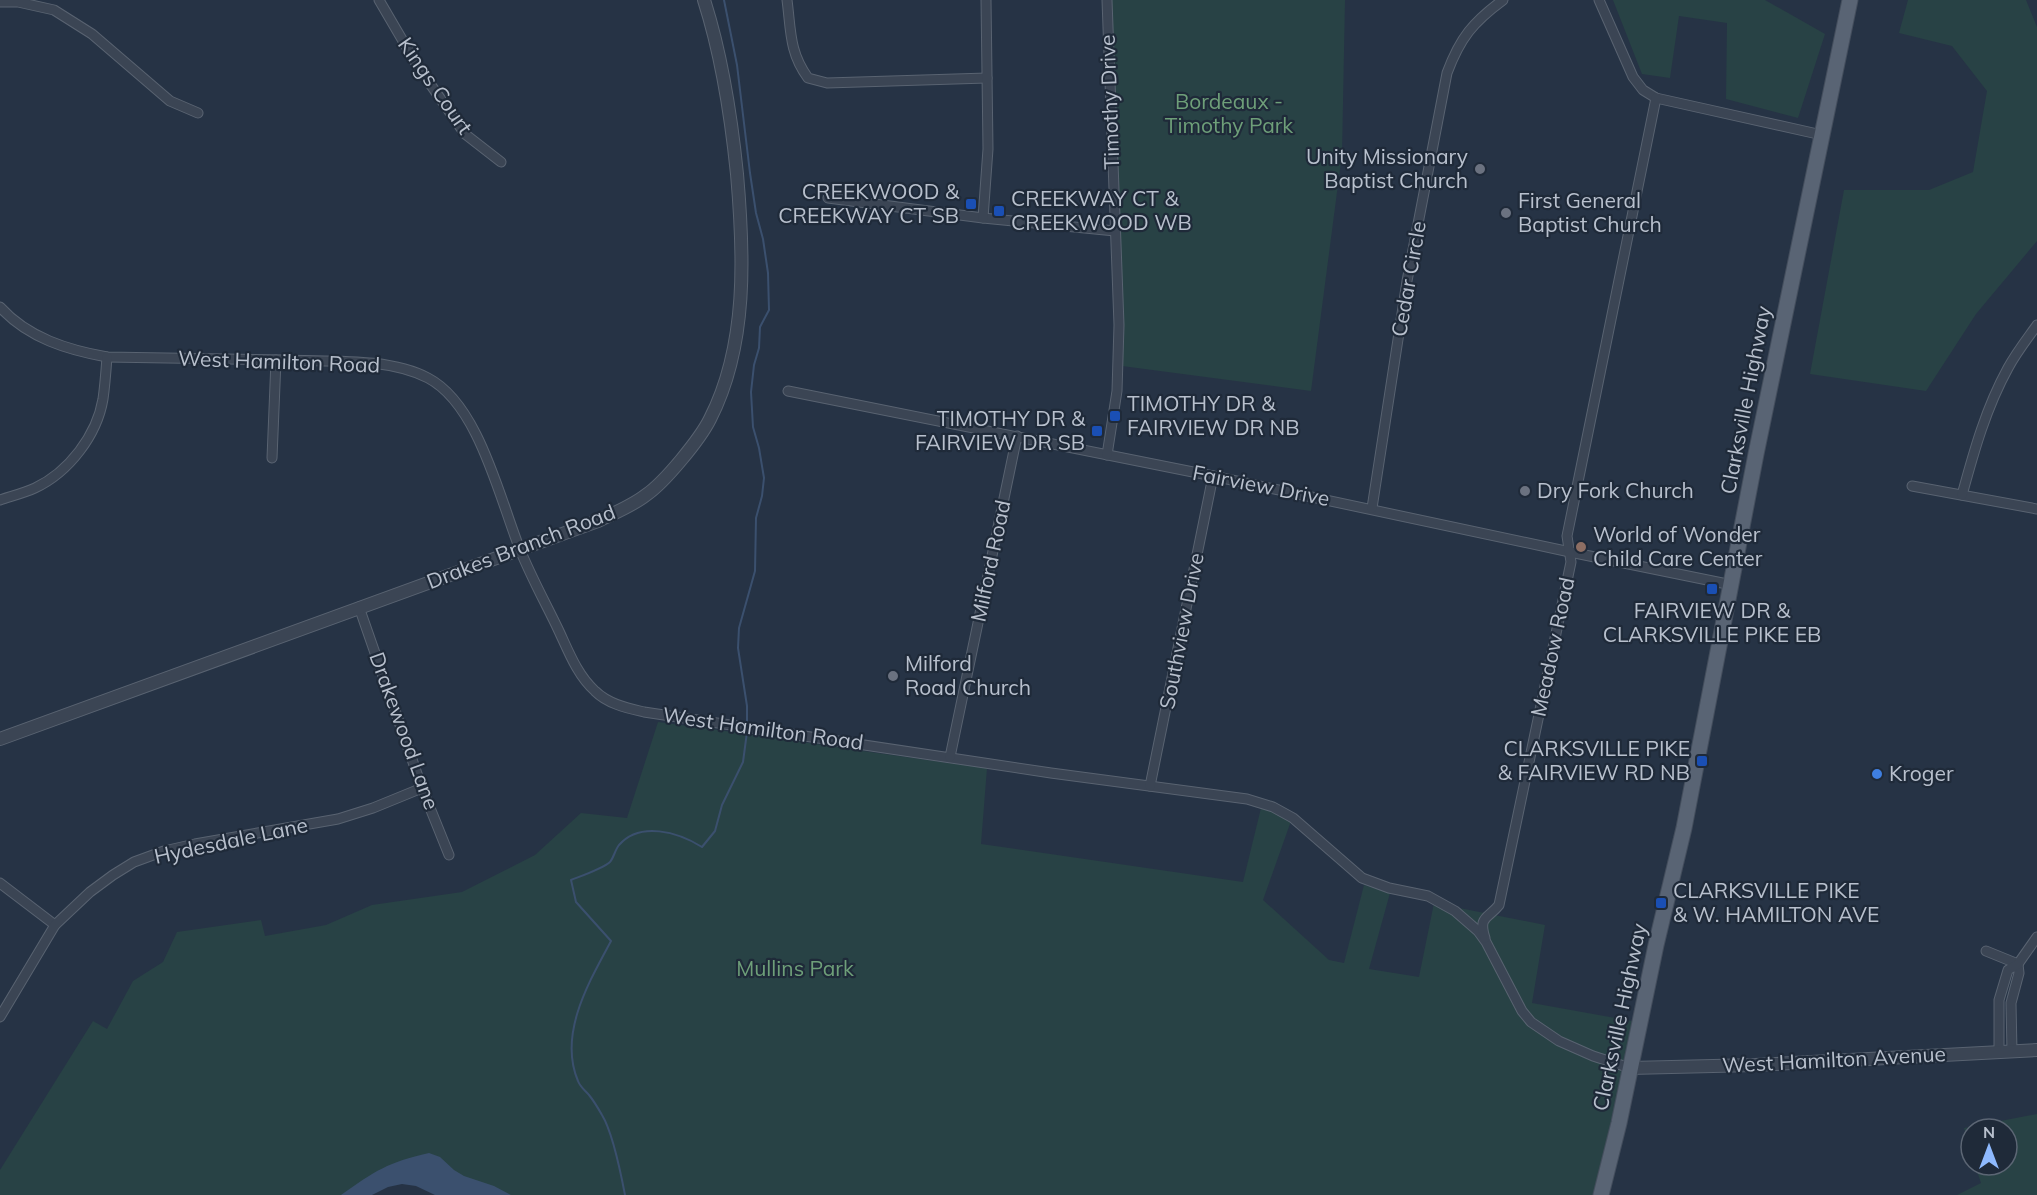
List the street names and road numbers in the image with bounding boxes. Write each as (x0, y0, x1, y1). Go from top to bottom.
street label: Kings Court (393, 32, 479, 139)
street label: Timothy Drive (1094, 34, 1124, 170)
street label: Cedar Circle (1385, 219, 1431, 339)
street label: Clarksville Highway (1714, 304, 1776, 496)
street label: West Hamilton Road (177, 344, 381, 378)
street label: Fairview Drive (1190, 459, 1332, 511)
street label: Drakes Branch Road (423, 498, 619, 594)
street label: Milford Road (964, 498, 1016, 624)
street label: Southview Drive (1153, 550, 1209, 711)
street label: Meadow Road (1525, 575, 1579, 719)
street label: Drakewood Lane (364, 648, 445, 813)
street label: West Hamilton Road (661, 701, 865, 755)
street label: Hydesdale Lane (152, 811, 310, 869)
street label: Clarksville Highway (1586, 921, 1652, 1113)
street label: West Hamilton Avenue (1721, 1040, 1946, 1078)

